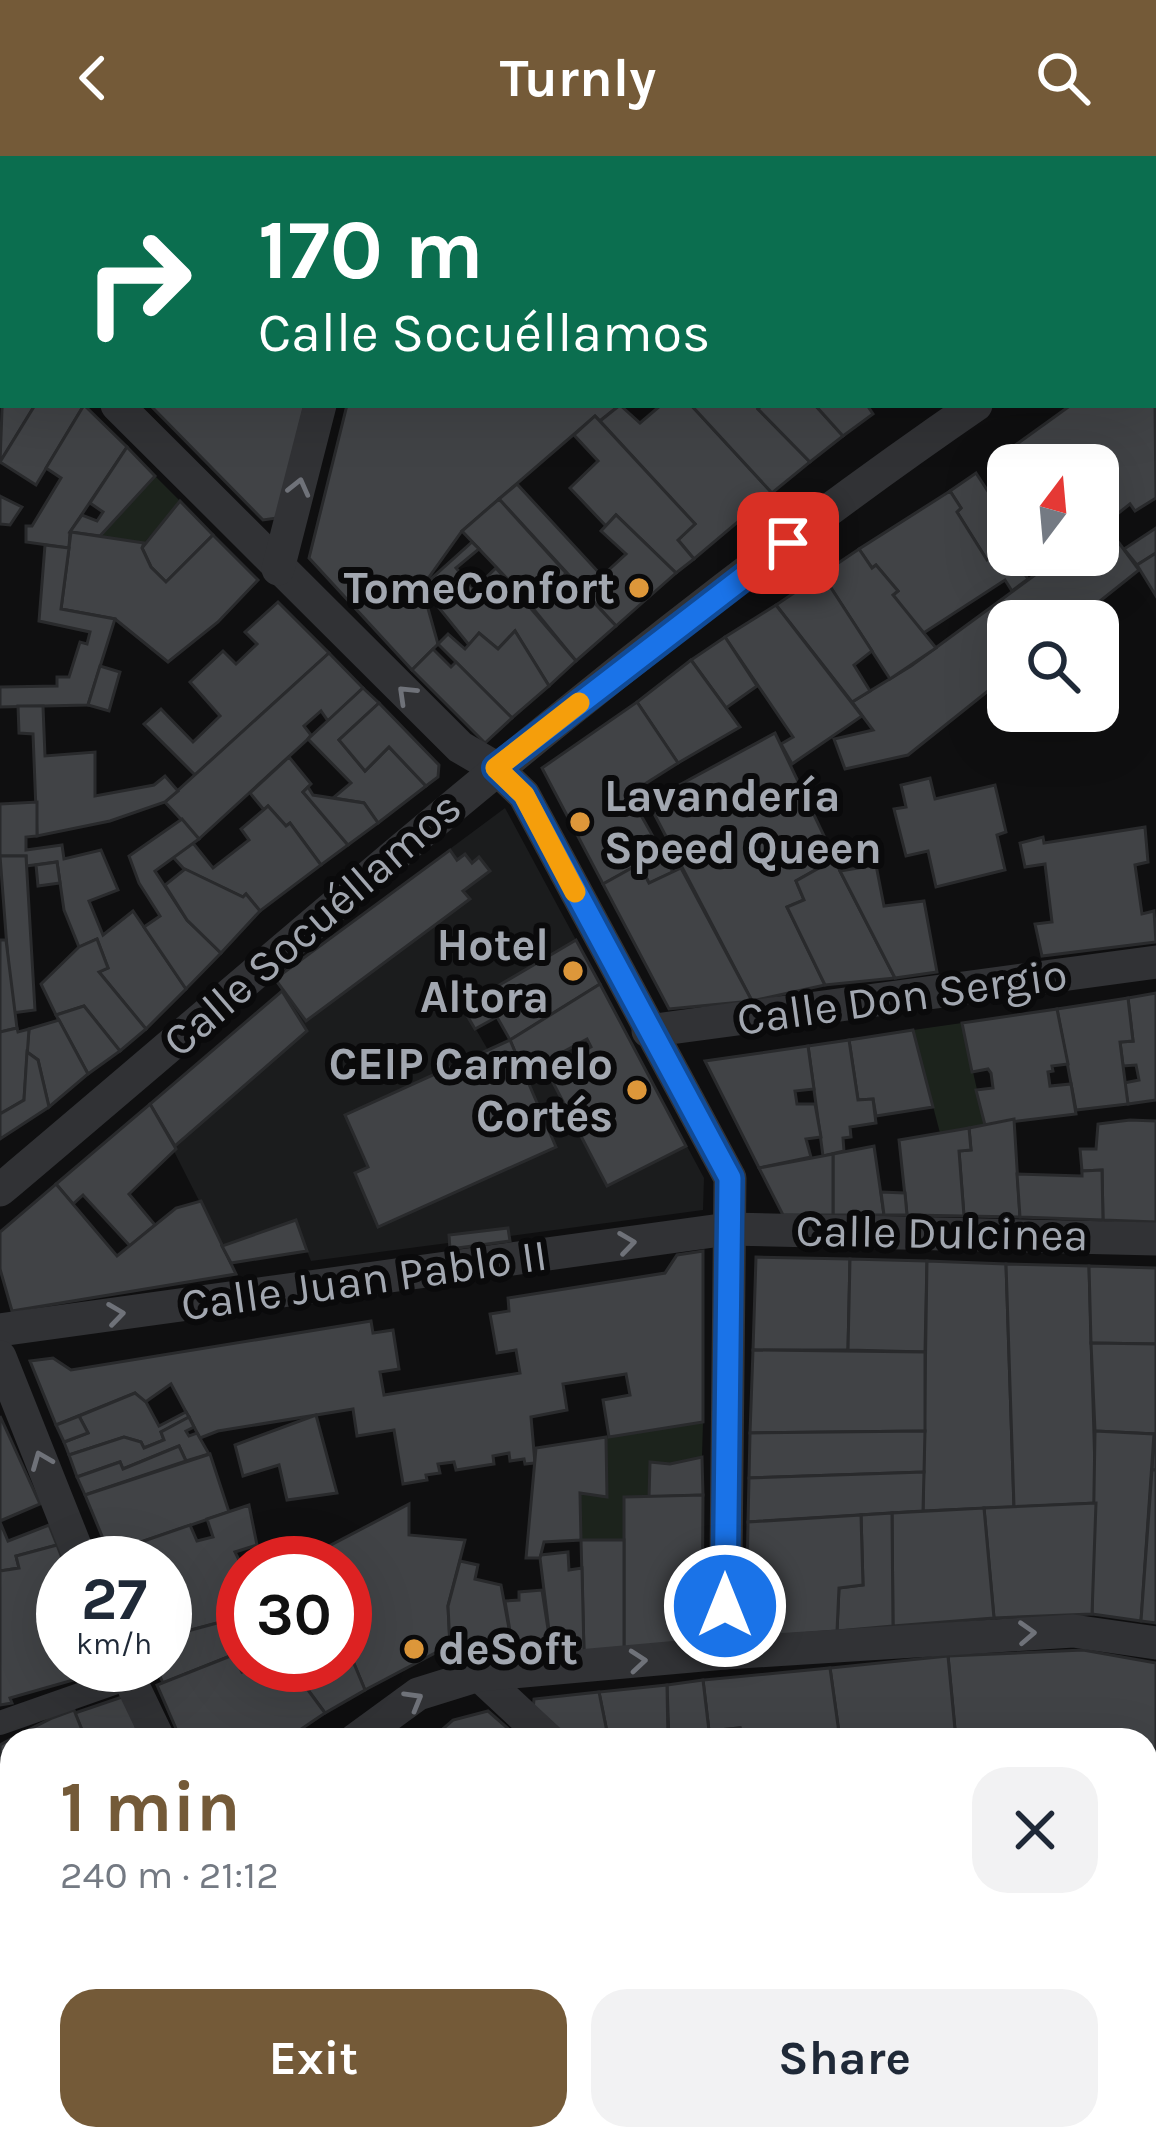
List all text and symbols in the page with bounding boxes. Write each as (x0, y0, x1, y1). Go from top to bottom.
icon: back (60, 45, 126, 111)
icon: search (1030, 45, 1096, 111)
text: Turnly (500, 46, 656, 110)
text: 170 m (258, 201, 484, 299)
icon: right (60, 204, 216, 360)
text: Calle Socuéllamos (258, 301, 710, 365)
north arrow (987, 444, 1119, 576)
map controls (987, 444, 1119, 732)
one-way arrow (284, 478, 309, 498)
pin (737, 492, 839, 594)
icon: arrive (755, 510, 821, 576)
place label: TomeConfort (344, 562, 615, 614)
marker: TomeConfort (626, 575, 652, 601)
button: search (987, 600, 1119, 732)
one-way arrow (398, 687, 420, 709)
place label: Lavandería Speed Queen (604, 770, 882, 874)
street label: Calle Socuéllamos (153, 781, 471, 1067)
marker: Lavandería Speed Queen (567, 809, 593, 835)
place label: Hotel Altora (420, 919, 549, 1023)
street label: Calle Don Sergio (734, 948, 1071, 1047)
marker: Hotel Altora (560, 958, 586, 984)
place label: CEIP Carmelo Cortés (329, 1038, 613, 1142)
marker: CEIP Carmelo Cortés (624, 1077, 650, 1103)
street label: Calle Dulcinea (795, 1204, 1089, 1262)
street label: Calle Juan Pablo II (178, 1229, 550, 1331)
one-way arrow (617, 1231, 637, 1257)
one-way arrow (106, 1302, 126, 1328)
one-way arrow (31, 1451, 55, 1472)
speed limit sign: 30 (216, 1536, 372, 1692)
position arrow (662, 1543, 788, 1669)
text: 27 (81, 1564, 147, 1634)
one-way arrow (1018, 1620, 1037, 1646)
place label: deSoft (438, 1623, 578, 1675)
text: km/h (76, 1626, 152, 1662)
marker: deSoft (401, 1636, 427, 1662)
one-way arrow (629, 1648, 648, 1674)
one-way arrow (401, 1692, 423, 1715)
text: 1 min (60, 1765, 241, 1849)
button: close (972, 1767, 1098, 1893)
text: 240 m · 21:12 (60, 1852, 279, 1898)
button: Exit (60, 1989, 567, 2127)
button: Share (591, 1989, 1098, 2127)

